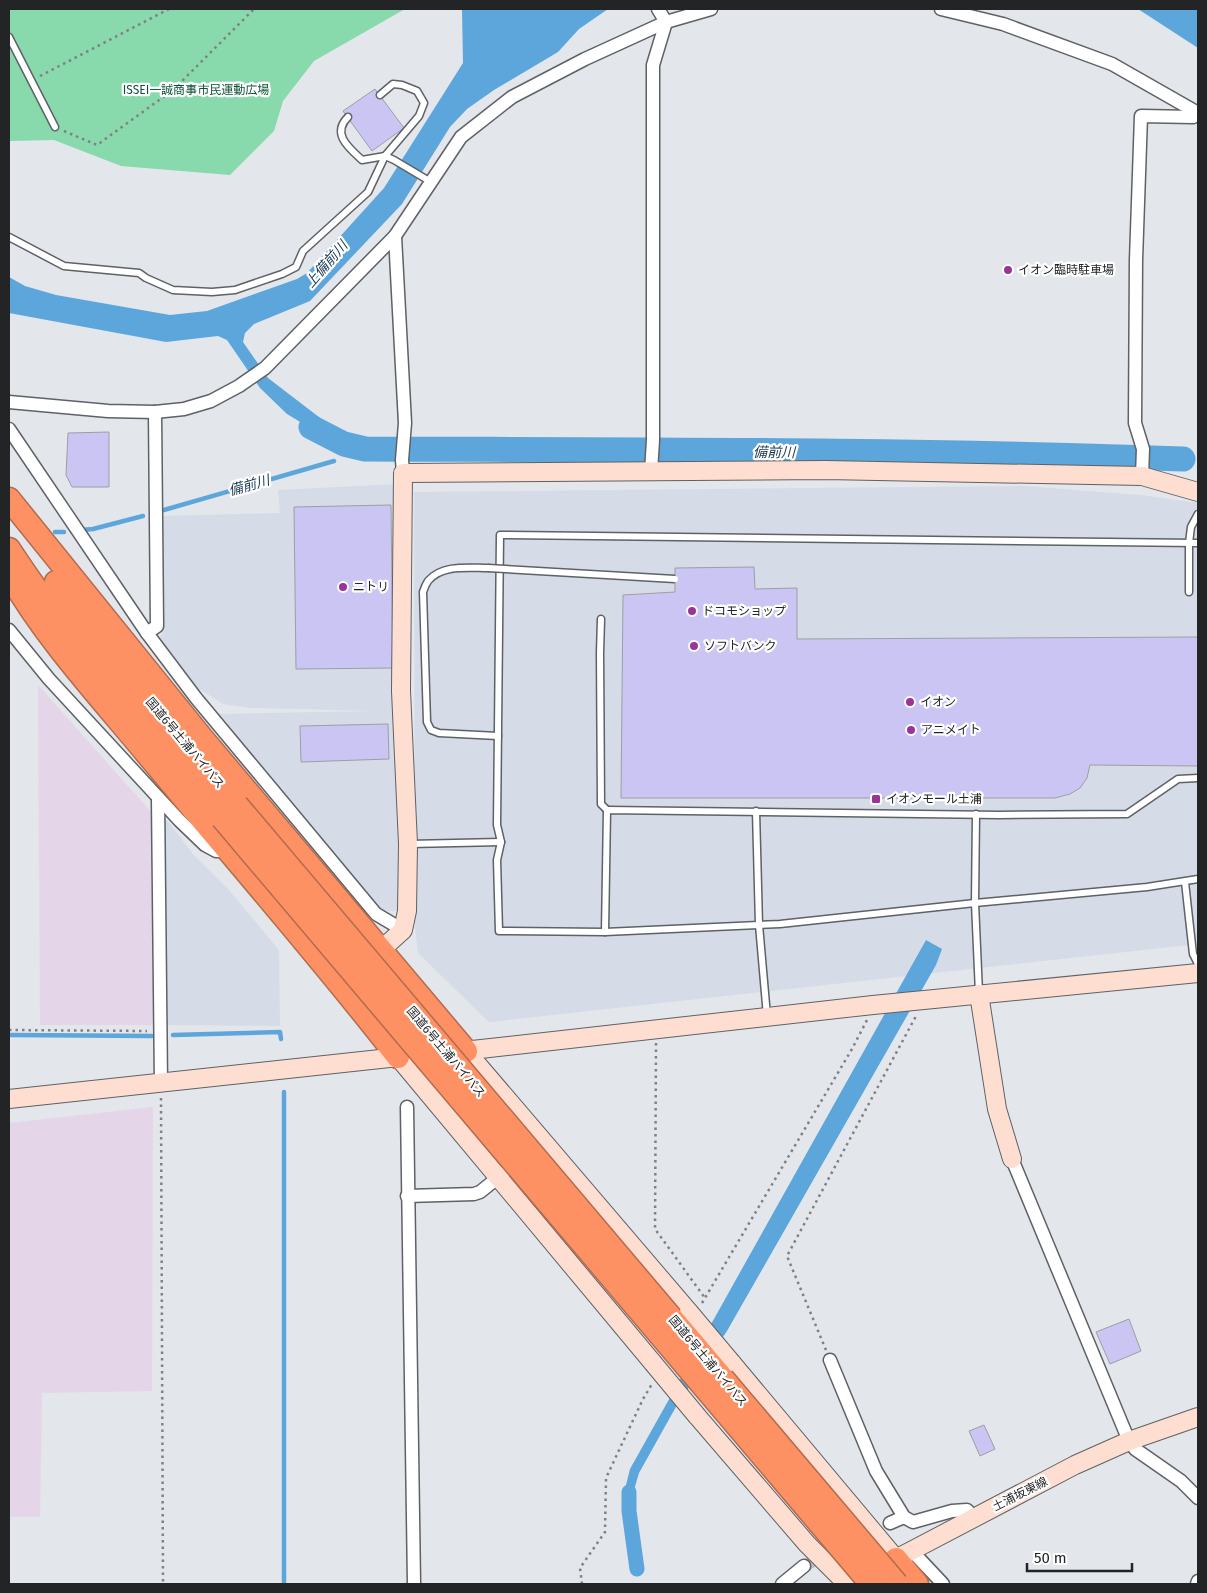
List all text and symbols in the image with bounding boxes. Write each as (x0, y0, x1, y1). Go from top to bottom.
park label: ISSEI一誠商事市民運動広場 (123, 83, 269, 97)
water label: 上備前川 (302, 236, 352, 291)
place label: イオン臨時駐車場 (1018, 263, 1114, 277)
marker: イオン臨時駐車場 (1002, 264, 1014, 276)
water label: 備前川 (753, 444, 797, 461)
water label: 備前川 (227, 471, 274, 499)
place label: ニトリ (353, 580, 389, 594)
marker: ニトリ (337, 581, 349, 593)
place label: ドコモショップ (702, 604, 786, 618)
marker: ドコモショップ (686, 605, 698, 617)
place label: ソフトバンク (704, 639, 777, 653)
marker: ソフトバンク (688, 640, 700, 652)
street label: 国道6号土浦バイパス (143, 695, 227, 791)
place label: イオン (920, 695, 956, 709)
marker: イオン (904, 696, 916, 708)
place label: アニメイト (921, 723, 981, 737)
marker: アニメイト (905, 724, 917, 736)
place label: イオンモール土浦 (886, 792, 982, 806)
marker: イオンモール土浦 (870, 793, 882, 805)
street label: 国道6号土浦バイパス (404, 1004, 488, 1100)
street label: 国道6号土浦バイパス (666, 1313, 750, 1409)
street label: 土浦坂東線 (990, 1474, 1050, 1514)
scale bar (1027, 1540, 1132, 1572)
text: 50 m (1034, 1549, 1067, 1567)

